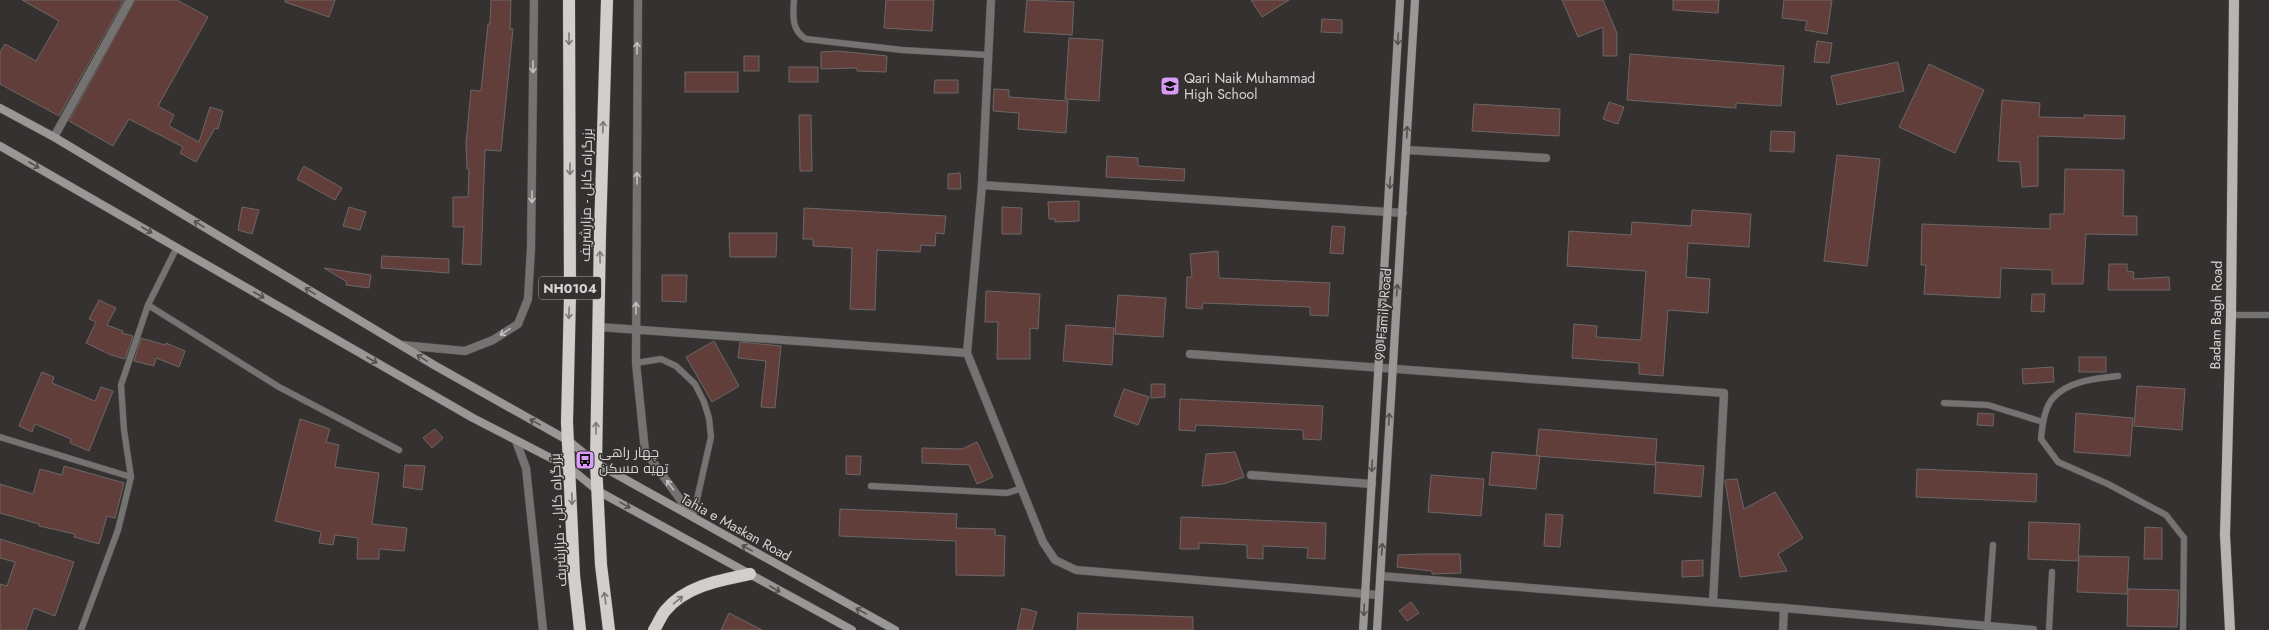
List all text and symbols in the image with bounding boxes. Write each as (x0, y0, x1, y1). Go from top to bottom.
one-way arrow (565, 32, 573, 45)
one-way arrow (1394, 32, 1401, 45)
one-way arrow (633, 42, 641, 55)
one-way arrow (529, 60, 537, 73)
place label: Qari Naik Muhammad High School (1184, 68, 1315, 104)
school or university icon: Qari Naik Muhammad High School (1159, 75, 1181, 97)
one-way arrow (599, 121, 607, 134)
one-way arrow (1403, 126, 1410, 139)
street label: بزرگراه کابل - مزارشریف (575, 128, 597, 262)
one-way arrow (28, 162, 40, 170)
one-way arrow (566, 162, 574, 175)
one-way arrow (633, 172, 640, 185)
one-way arrow (1386, 176, 1394, 189)
one-way arrow (528, 190, 536, 203)
one-way arrow (193, 220, 205, 228)
one-way arrow (141, 227, 153, 234)
one-way arrow (596, 251, 604, 264)
street label: Badam Bagh Road (2205, 261, 2227, 369)
street label: 90 Family Road (1370, 267, 1396, 361)
road number: NH0104 (539, 277, 601, 299)
one-way arrow (1394, 284, 1401, 297)
one-way arrow (305, 287, 316, 295)
one-way arrow (253, 291, 265, 299)
one-way arrow (632, 302, 640, 315)
one-way arrow (565, 306, 573, 319)
one-way arrow (500, 328, 511, 336)
one-way arrow (417, 354, 428, 362)
one-way arrow (366, 356, 378, 364)
one-way arrow (1386, 413, 1393, 426)
one-way arrow (529, 417, 541, 425)
one-way arrow (592, 422, 600, 435)
place label: چهار راهی تهیه مسکن (599, 442, 669, 478)
bus stop icon: چهار راهی تهیه مسکن (574, 449, 596, 471)
street label: بزرگراه کابل - مزارشریف (545, 453, 571, 587)
one-way arrow (1369, 459, 1376, 472)
one-way arrow (666, 480, 674, 491)
street label: Tahia e Maskan Road (677, 488, 795, 566)
one-way arrow (568, 492, 575, 505)
one-way arrow (619, 502, 631, 510)
one-way arrow (741, 543, 753, 551)
one-way arrow (1378, 543, 1386, 556)
one-way arrow (769, 585, 781, 593)
one-way arrow (601, 592, 609, 605)
one-way arrow (673, 595, 683, 604)
one-way arrow (1360, 603, 1368, 616)
one-way arrow (855, 607, 867, 614)

